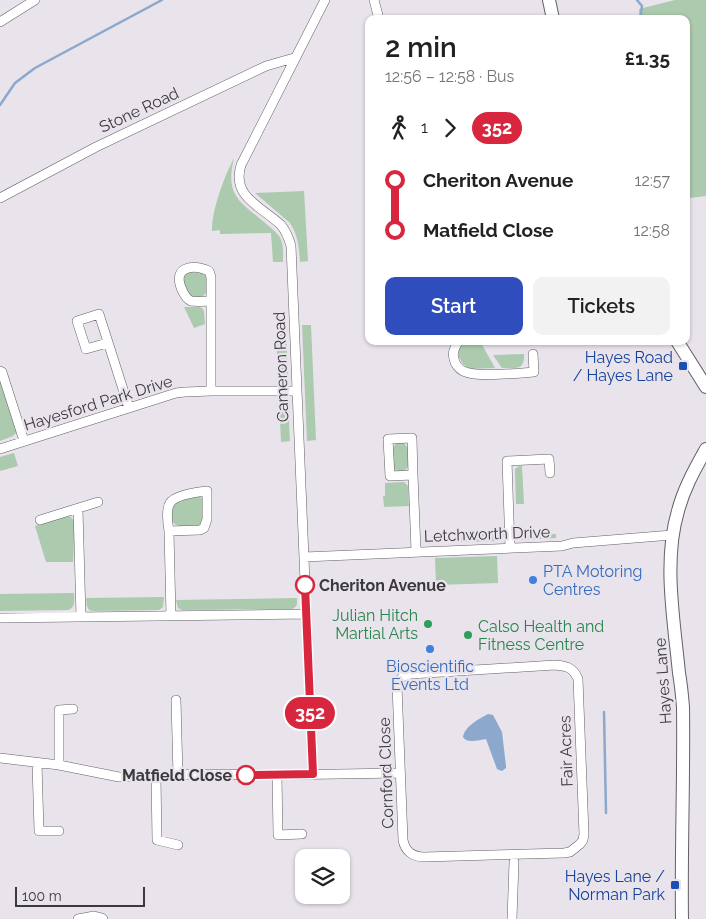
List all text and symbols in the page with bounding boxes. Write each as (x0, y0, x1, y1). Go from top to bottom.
text: 2 min (385, 31, 457, 64)
text: £1.35 (625, 47, 670, 69)
text: 12:56 – 12:58 · Bus (385, 67, 514, 86)
street label: Stone Road (96, 83, 182, 137)
icon: walk (385, 114, 413, 142)
icon: forward (436, 114, 464, 142)
text: 352 (482, 117, 512, 138)
text: 1 (421, 118, 428, 137)
text: Cheriton Avenue (423, 169, 573, 191)
text: 12:57 (635, 171, 670, 190)
text: Matfield Close (423, 219, 554, 241)
text: 12:58 (634, 221, 670, 240)
button: Start (385, 277, 523, 335)
button: Tickets (533, 277, 670, 335)
street label: Cameron Road (270, 311, 292, 423)
place label: Hayes Road / Hayes Lane (573, 348, 673, 385)
marker: Hayes Road / Hayes Lane (677, 360, 689, 372)
street label: Hayesford Park Drive (21, 371, 175, 435)
street label: Letchworth Drive (424, 522, 550, 546)
place label: PTA Motoring Centres (543, 562, 642, 599)
marker: PTA Motoring Centres (527, 574, 539, 586)
marker: Cheriton Avenue (295, 575, 315, 595)
place label: Cheriton Avenue (319, 576, 446, 595)
place label: Julian Hitch Martial Arts (332, 606, 418, 643)
place label: Calso Health and Fitness Centre (478, 617, 604, 654)
marker: Julian Hitch Martial Arts (422, 618, 434, 630)
marker: Calso Health and Fitness Centre (462, 629, 474, 641)
street label: Hayes Lane (651, 637, 675, 725)
marker: Bioscientific Events Ltd (424, 643, 436, 655)
place label: Bioscientific Events Ltd (386, 657, 474, 694)
line badge: 352 (281, 697, 339, 729)
text: 352 (295, 702, 325, 723)
street label: Fair Acres (555, 715, 577, 787)
street label: Cornford Close (375, 717, 397, 829)
marker: Matfield Close (236, 765, 256, 785)
place label: Matfield Close (122, 766, 232, 785)
map controls (295, 849, 350, 904)
button: layers (295, 849, 350, 904)
place label: Hayes Lane / Norman Park (565, 867, 666, 904)
marker: Hayes Lane / Norman Park (669, 879, 681, 891)
scale bar (15, 884, 145, 907)
text: 100 m (22, 888, 62, 904)

